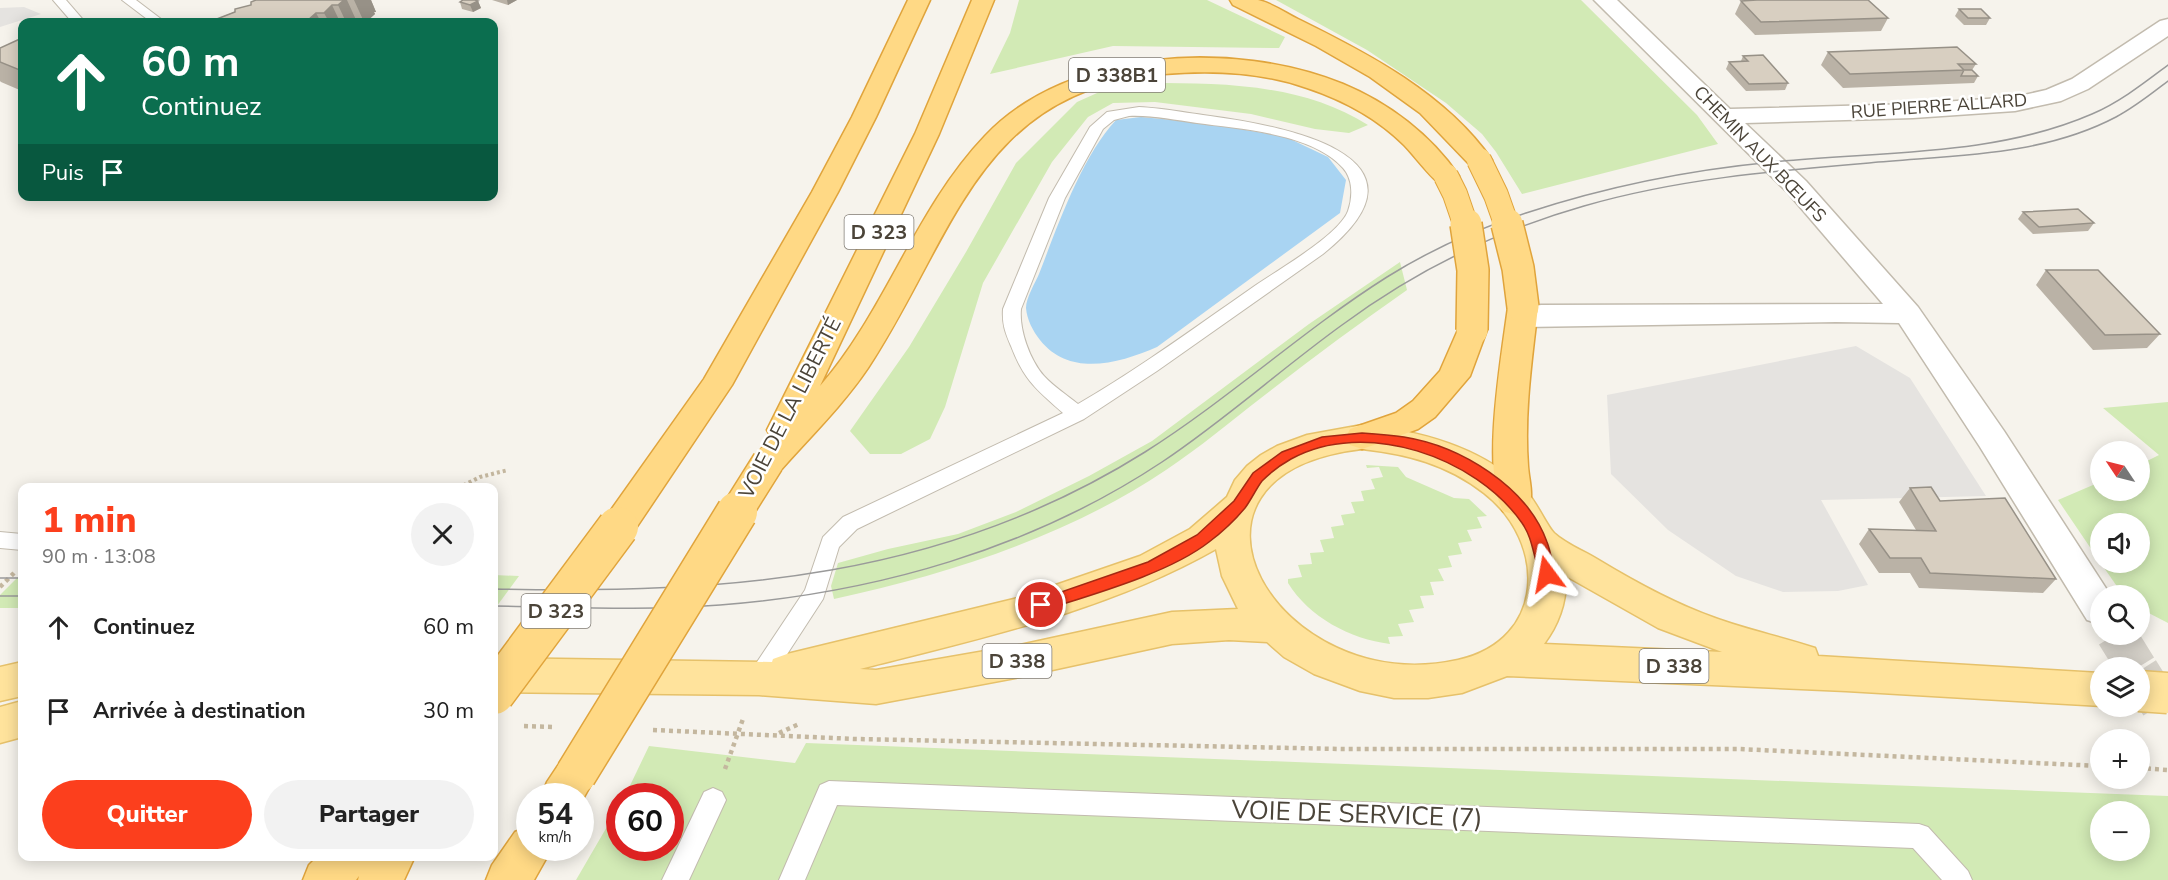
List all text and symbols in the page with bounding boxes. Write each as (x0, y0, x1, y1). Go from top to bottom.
text: 60 m (141, 34, 240, 91)
icon: ahead (42, 42, 120, 120)
road number: D 338B1 (1069, 58, 1165, 92)
street label: CHEMIN AUX BŒUFS (1688, 80, 1832, 228)
text: Continuez (141, 88, 262, 125)
street label: RUE PIERRE ALLARD (1850, 88, 2028, 124)
icon: arrive (96, 156, 129, 189)
text: Puis (42, 158, 84, 188)
road number: D 323 (844, 215, 914, 249)
street label: VOIE DE LA LIBERTÉ (732, 313, 848, 504)
north arrow (2090, 441, 2150, 501)
map controls (2090, 441, 2150, 861)
text: 1 min (42, 496, 137, 545)
button: close (411, 503, 474, 566)
button: sound (2090, 513, 2150, 573)
position arrow (1515, 542, 1579, 606)
text: 90 m · 13:08 (42, 543, 156, 570)
pin (1015, 579, 1066, 630)
button: search (2090, 585, 2150, 645)
icon: arrive (1024, 588, 1057, 621)
road number: D 323 (522, 594, 590, 628)
icon: ahead (42, 611, 75, 644)
text: Continuez (93, 612, 195, 642)
text: 60 m (423, 612, 474, 642)
road number: D 338 (982, 644, 1052, 678)
road number: D 338 (1640, 649, 1708, 683)
button: layers (2090, 657, 2150, 717)
icon: arrive (42, 695, 75, 728)
text: Arrivée à destination (93, 696, 306, 726)
text: 30 m (423, 696, 474, 726)
button: + (2090, 729, 2150, 789)
button: Quitter (42, 780, 252, 849)
button: Partager (264, 780, 474, 849)
speed limit sign: 60 (606, 783, 684, 861)
street label: VOIE DE SERVICE (7) (1230, 792, 1483, 836)
text: 54 (537, 794, 573, 835)
button: − (2090, 801, 2150, 861)
text: km/h (538, 827, 572, 847)

